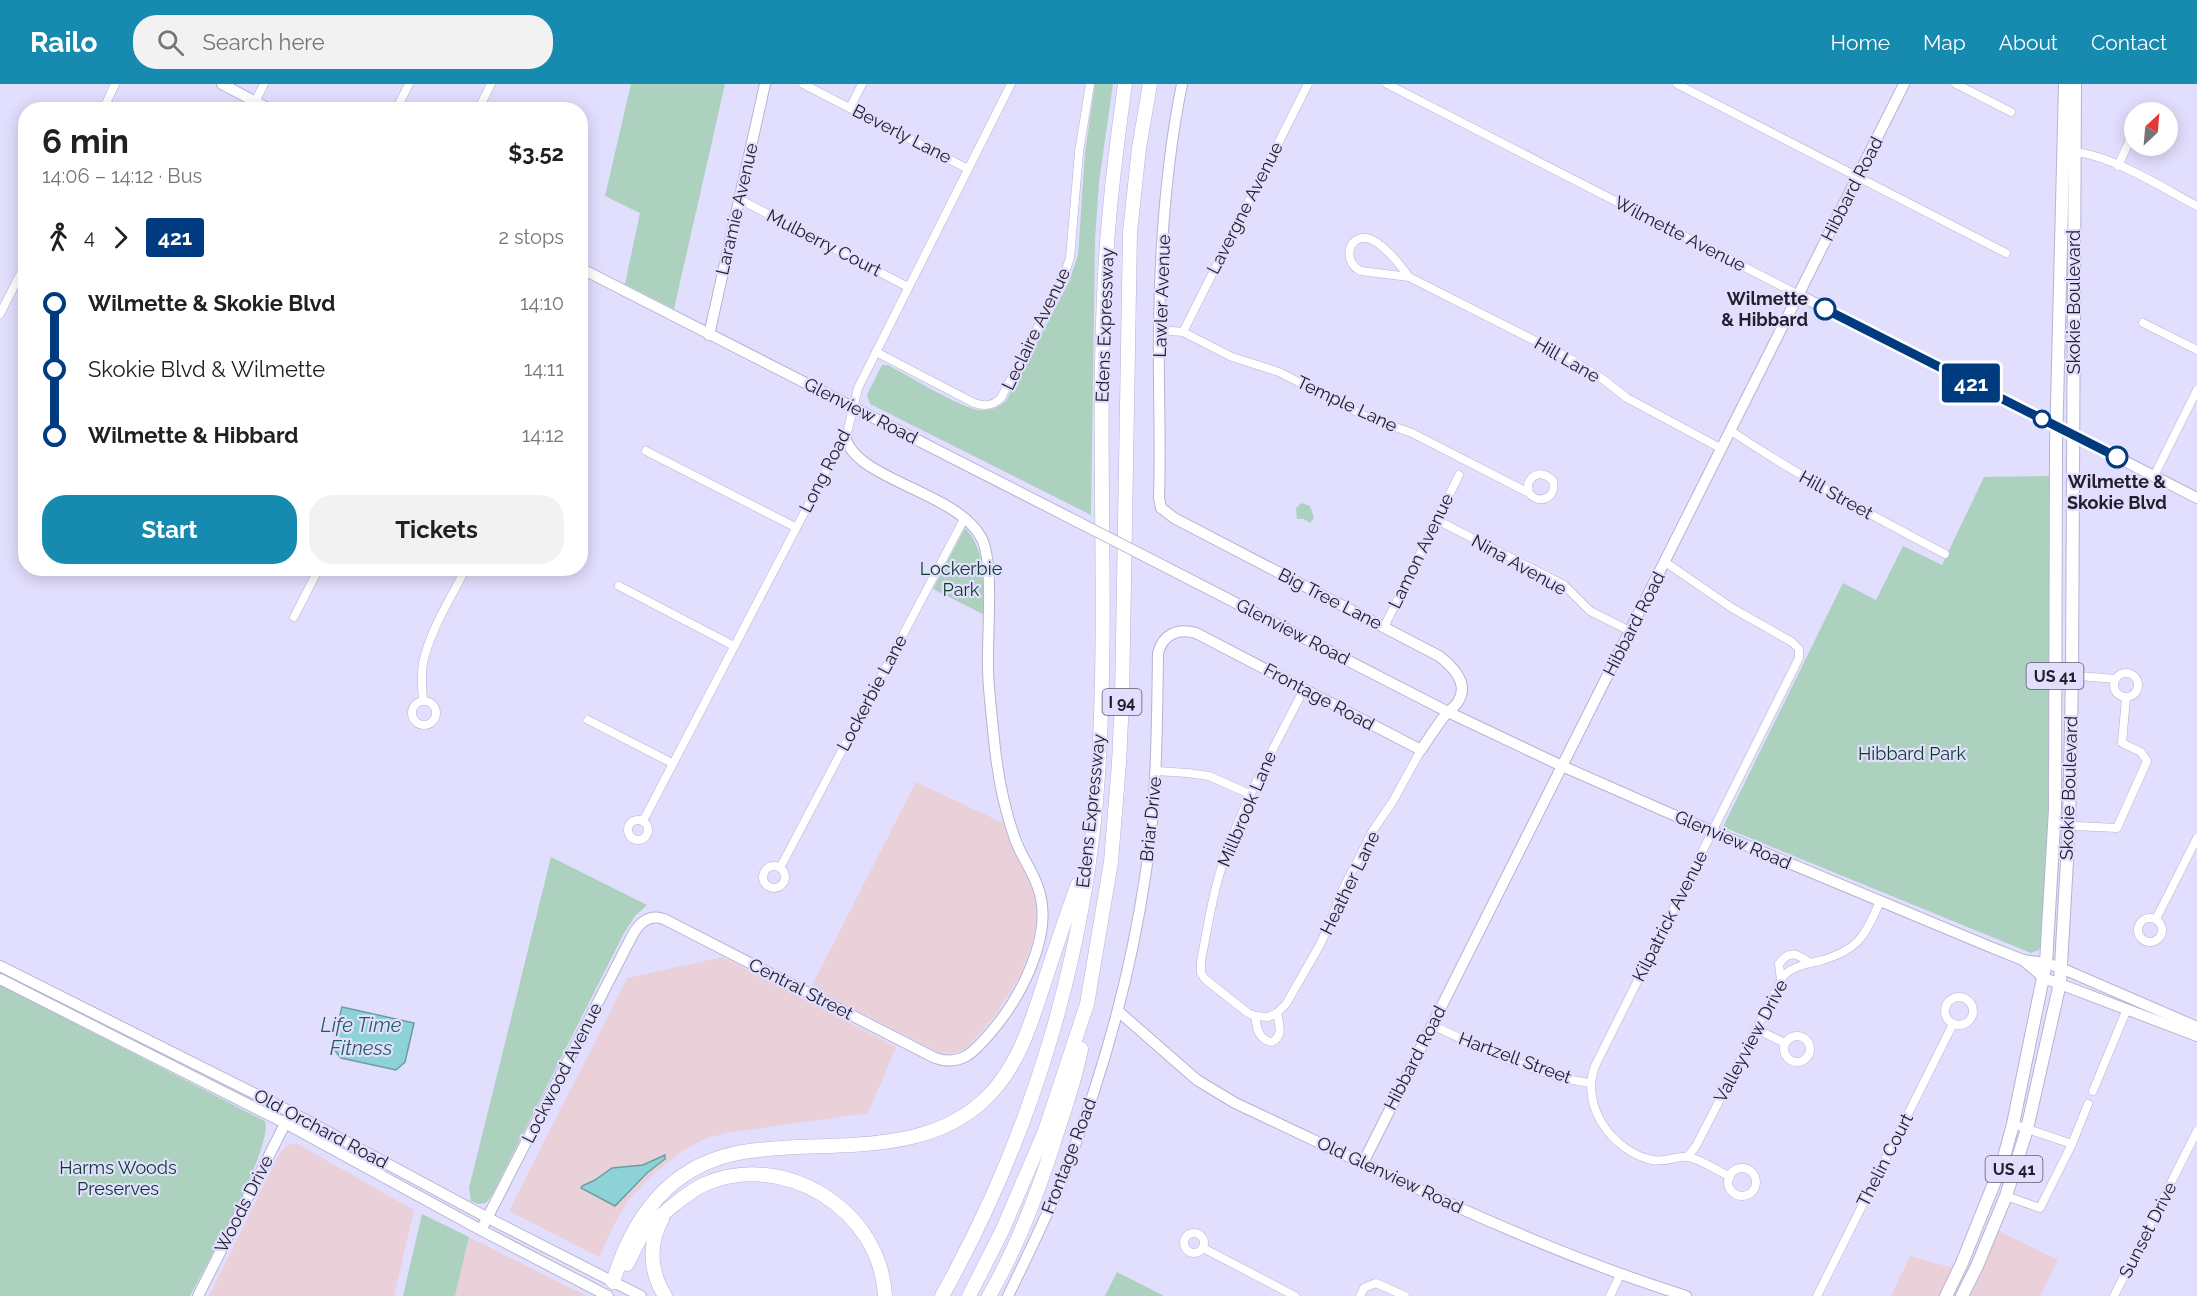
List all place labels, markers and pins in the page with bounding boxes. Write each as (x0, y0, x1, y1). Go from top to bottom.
place label: Wilmette & Hibbard (1721, 288, 1808, 330)
marker: Wilmette & Hibbard (1814, 298, 1836, 320)
unlabelled marker (2033, 410, 2051, 428)
marker: Wilmette & Skokie Blvd (2106, 446, 2128, 468)
place label: Wilmette & Skokie Blvd (2067, 471, 2167, 513)

